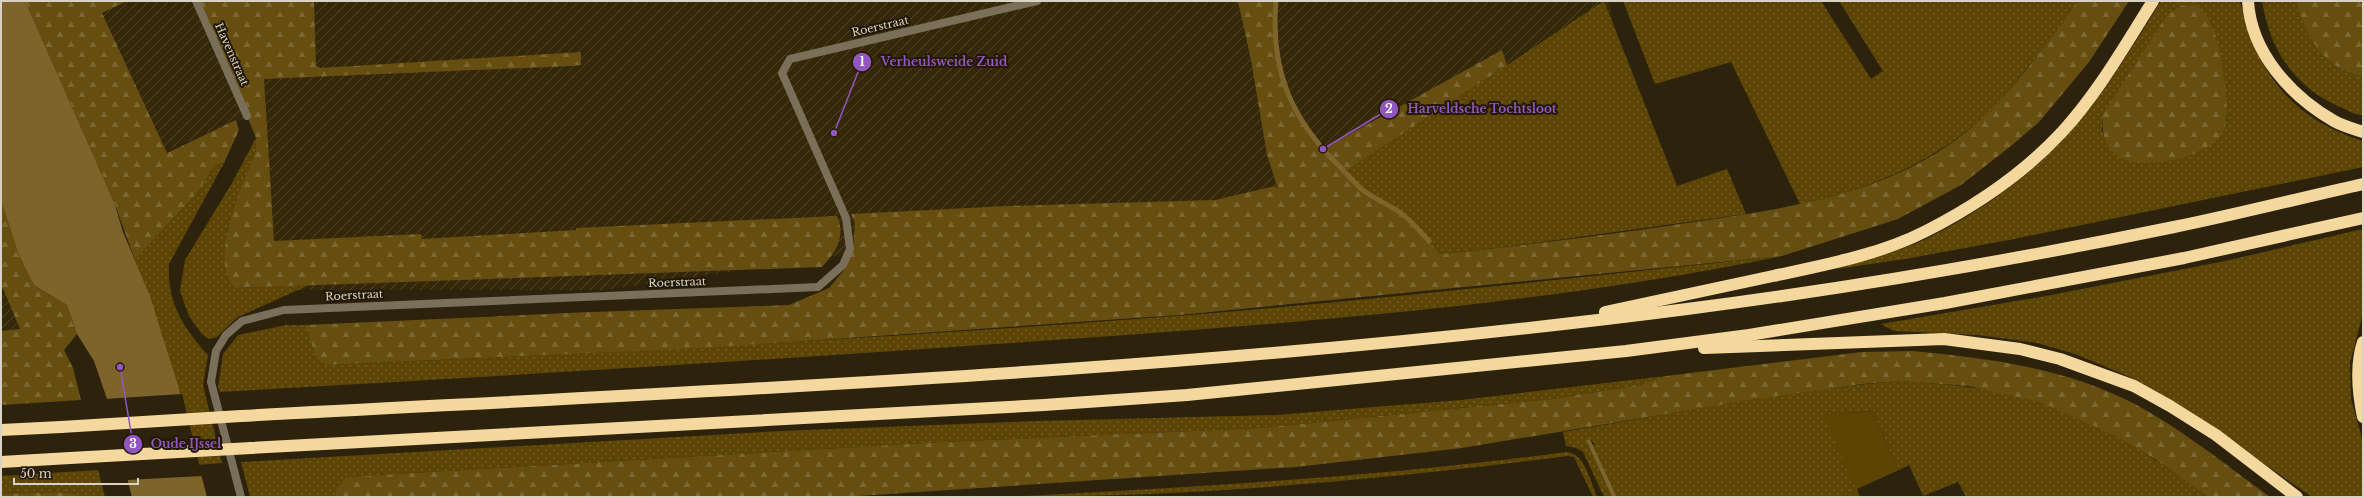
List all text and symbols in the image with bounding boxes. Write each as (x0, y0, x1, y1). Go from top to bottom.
street label: Roerstraat (850, 12, 911, 39)
street label: Havenstraat (212, 20, 252, 88)
callout: Verheulsweide Zuid (852, 50, 1015, 74)
text: 1 (859, 54, 865, 69)
text: Verheulsweide Zuid (880, 54, 1008, 69)
callout: Harveldsche Tochtsloot (1379, 97, 1565, 121)
text: 2 (1385, 101, 1393, 116)
text: Harveldsche Tochtsloot (1408, 101, 1557, 116)
street label: Roerstraat (648, 274, 707, 290)
street label: Roerstraat (325, 286, 384, 304)
callout: Oude IJssel (123, 432, 230, 456)
text: 3 (129, 436, 137, 451)
text: Oude IJssel (151, 436, 222, 451)
scale bar (14, 460, 138, 486)
text: 50 m (20, 466, 52, 481)

